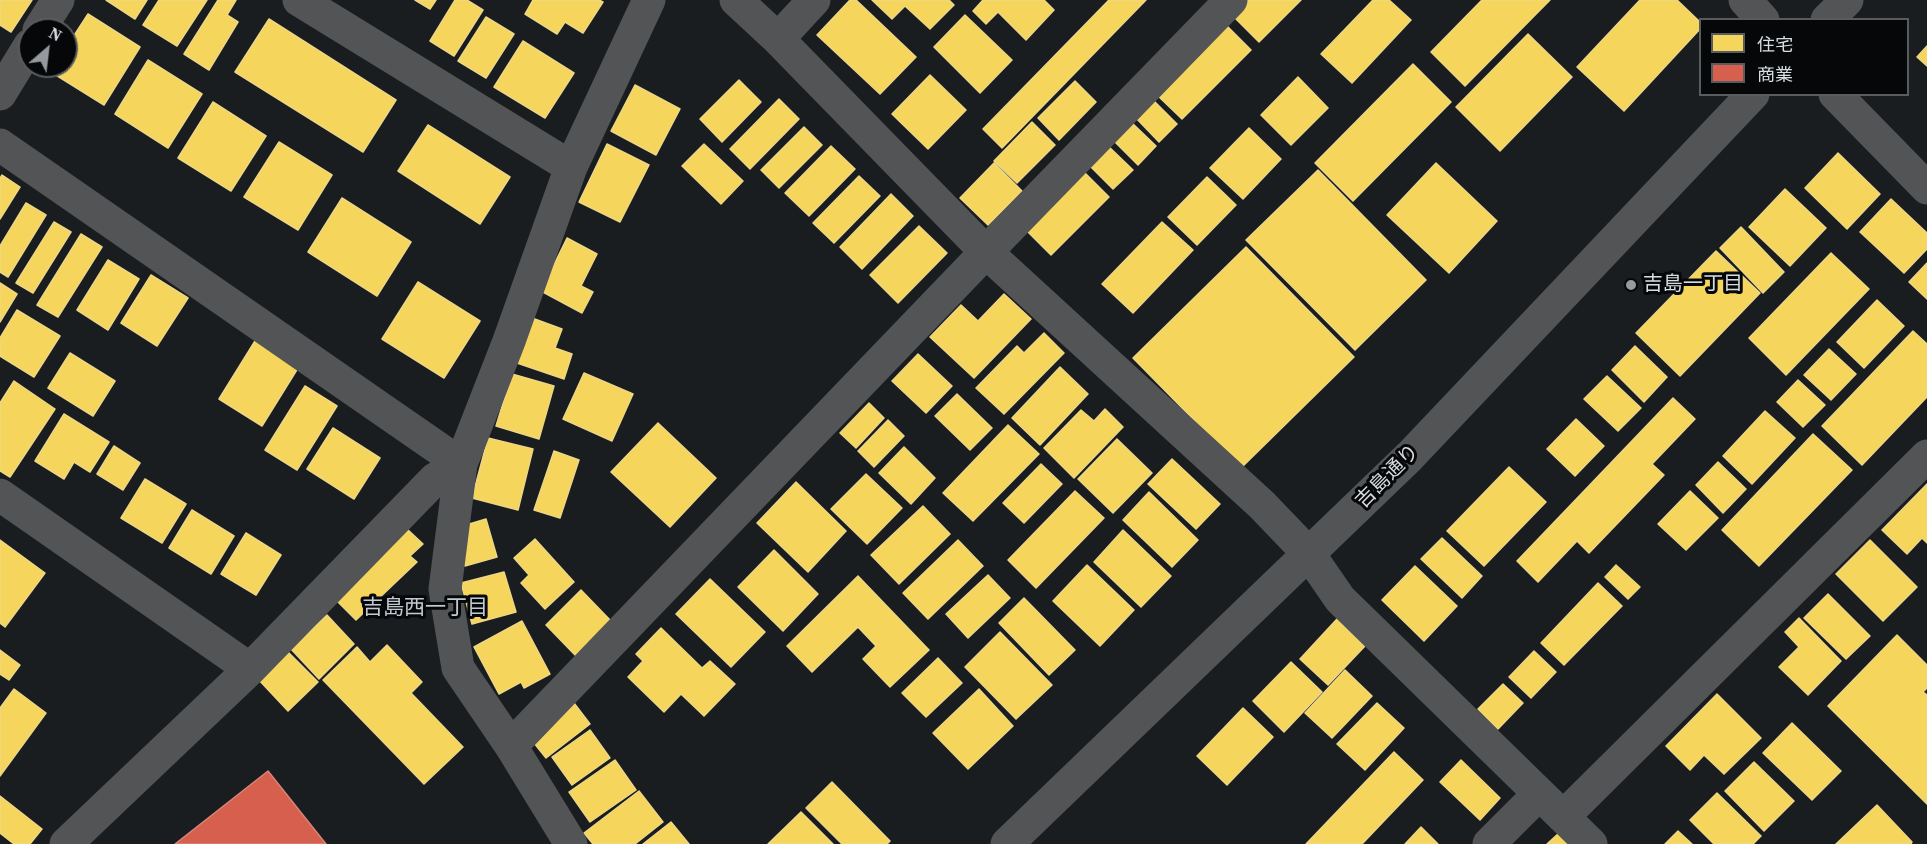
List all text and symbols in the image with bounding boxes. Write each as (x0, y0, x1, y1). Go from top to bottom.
north arrow (18, 18, 78, 78)
legend (1699, 18, 1909, 96)
text: N (45, 21, 66, 46)
text: 住宅 (1757, 32, 1793, 57)
text: 商業 (1757, 62, 1793, 87)
place label: 吉島一丁目 (1643, 273, 1743, 297)
marker: 吉島一丁目 (1624, 278, 1638, 292)
street label: 吉島通り (1351, 440, 1425, 514)
district label: 吉島西一丁目 (362, 596, 488, 622)

